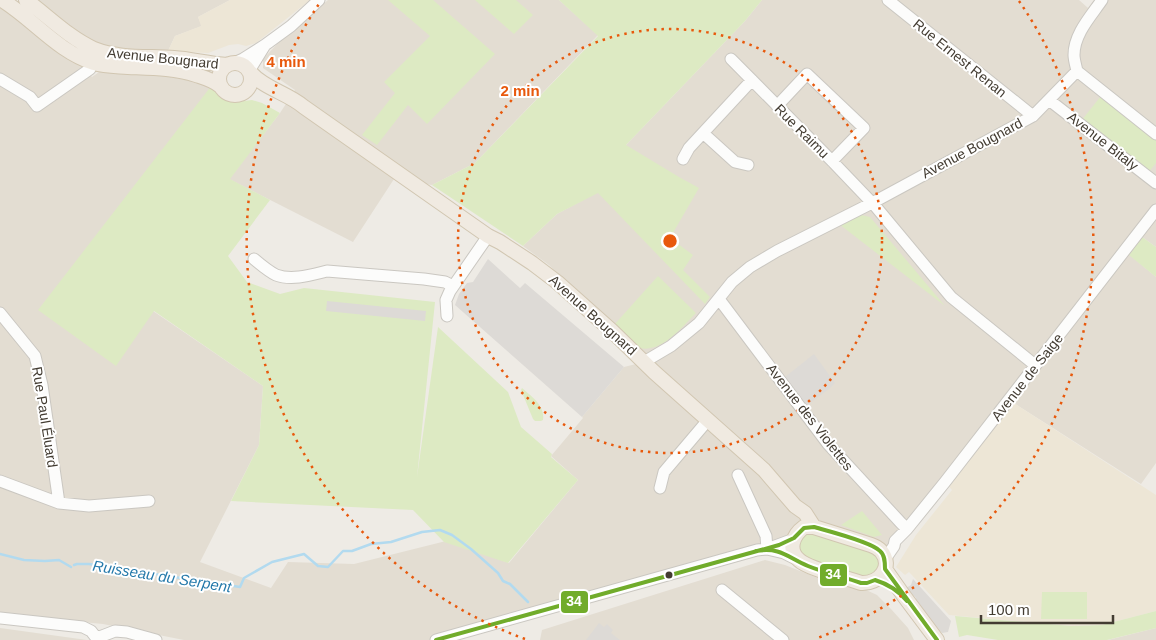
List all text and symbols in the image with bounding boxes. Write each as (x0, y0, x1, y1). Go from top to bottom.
street label: Rue Ernest Renan (910, 16, 1010, 100)
street label: Avenue Bougnard (107, 44, 219, 72)
text: 4 min (266, 53, 306, 70)
text: 2 min (500, 82, 540, 99)
street label: Rue Raimu (772, 101, 832, 161)
street label: Avenue Bitaly (1064, 108, 1142, 174)
street label: Avenue Bougnard (919, 115, 1025, 181)
centre of rings (661, 232, 679, 250)
street label: Avenue Bougnard (546, 272, 640, 358)
street label: Avenue de Saige (988, 330, 1066, 424)
street label: Avenue des Violettes (763, 360, 857, 474)
street label: Rue Paul Éluard (29, 365, 61, 469)
water label: Ruisseau du Serpent (91, 557, 233, 595)
line badge: 34 (819, 563, 848, 587)
text: 34 (825, 566, 841, 582)
unlabelled marker (664, 570, 674, 580)
line badge: 34 (560, 590, 589, 614)
scale bar (981, 592, 1114, 624)
text: 34 (566, 593, 582, 609)
text: 100 m (988, 601, 1030, 618)

